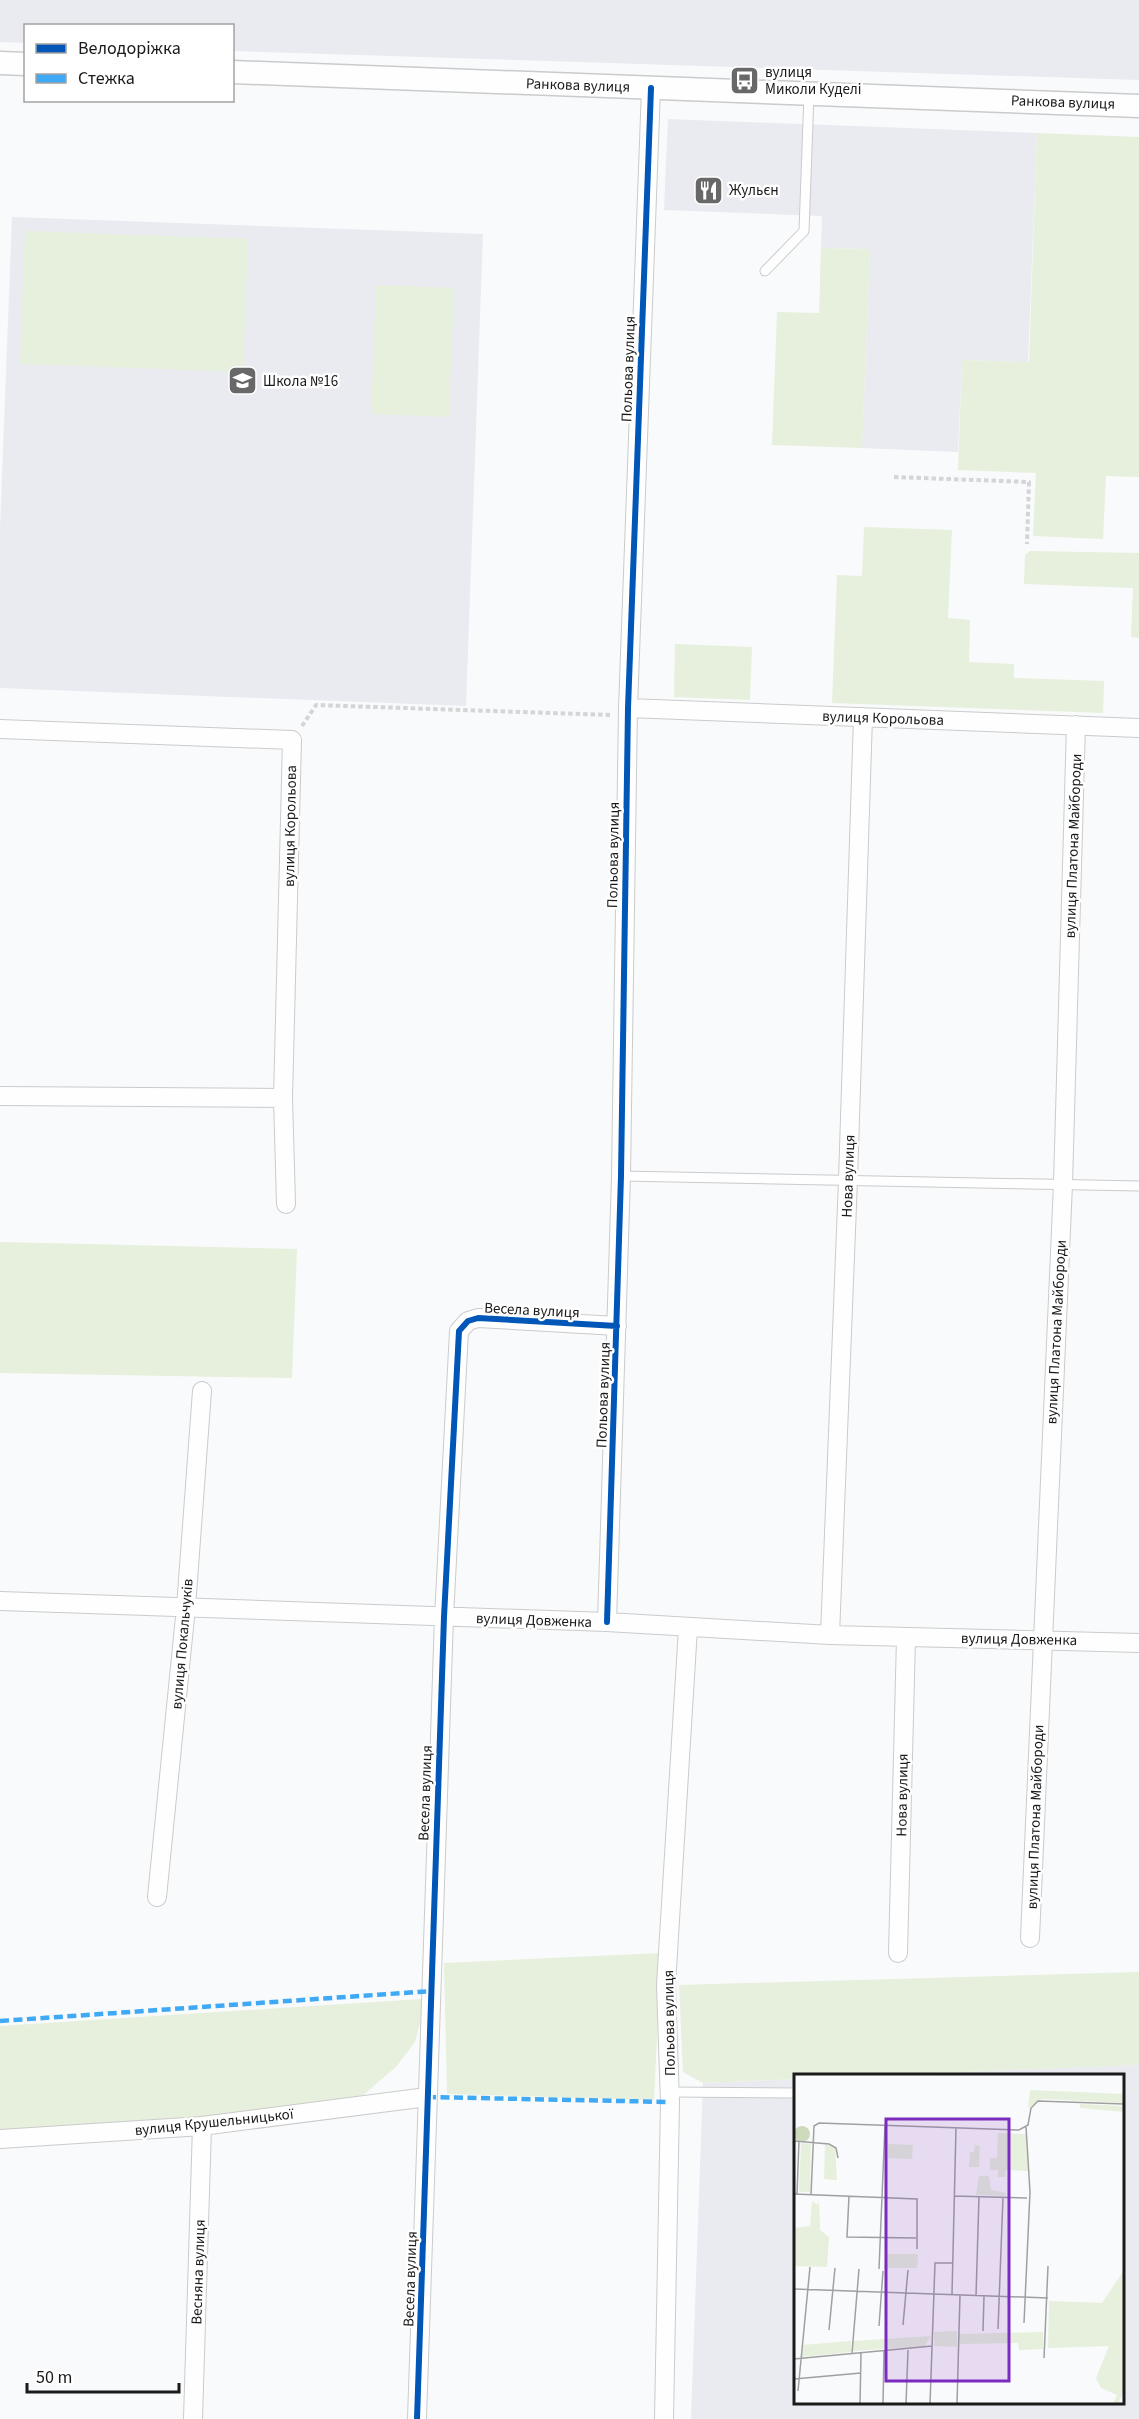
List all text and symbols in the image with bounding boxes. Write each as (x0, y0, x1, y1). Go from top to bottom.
legend (24, 24, 234, 102)
text: Велодоріжка (78, 36, 181, 61)
place label: вулиця Миколи Куделі (765, 62, 862, 100)
bus stop icon: вулиця Миколи Куделі (728, 65, 760, 97)
text: Стежка (78, 66, 135, 91)
street label: Ранкова вулиця (525, 73, 630, 98)
street label: Ранкова вулиця (1010, 90, 1115, 115)
restaurant icon: Жульєн (692, 174, 724, 206)
place label: Жульєн (729, 180, 779, 201)
street label: Польова вулиця (616, 315, 641, 423)
school or university icon: Школа №16 (226, 365, 258, 397)
place label: Школа №16 (263, 371, 338, 392)
street label: вулиця Корольова (822, 706, 944, 731)
street label: вулиця Платона Майбороди (1060, 753, 1087, 939)
street label: вулиця Корольова (279, 765, 302, 887)
street label: Польова вулиця (602, 802, 625, 908)
street label: Нова вулиця (837, 1134, 860, 1218)
street label: вулиця Платона Майбороди (1041, 1239, 1072, 1425)
street label: Весела вулиця (484, 1298, 580, 1323)
street label: Польова вулиця (591, 1341, 616, 1449)
street label: вулиця Покальчуків (166, 1578, 199, 1710)
street label: вулиця Довженка (476, 1608, 592, 1633)
street label: вулиця Довженка (961, 1628, 1077, 1651)
street label: вулиця Платона Майбороди (1022, 1724, 1049, 1910)
street label: Весела вулиця (413, 1745, 438, 1841)
street label: Нова вулиця (891, 1753, 914, 1837)
street label: Польова вулиця (658, 1970, 681, 2076)
inset map (794, 2074, 1124, 2404)
street label: вулиця Крушельницької (134, 2104, 296, 2141)
street label: Весняна вулиця (186, 2219, 211, 2325)
street label: Весела вулиця (398, 2231, 423, 2327)
scale bar (27, 2356, 178, 2394)
text: 50 m (36, 2365, 72, 2390)

